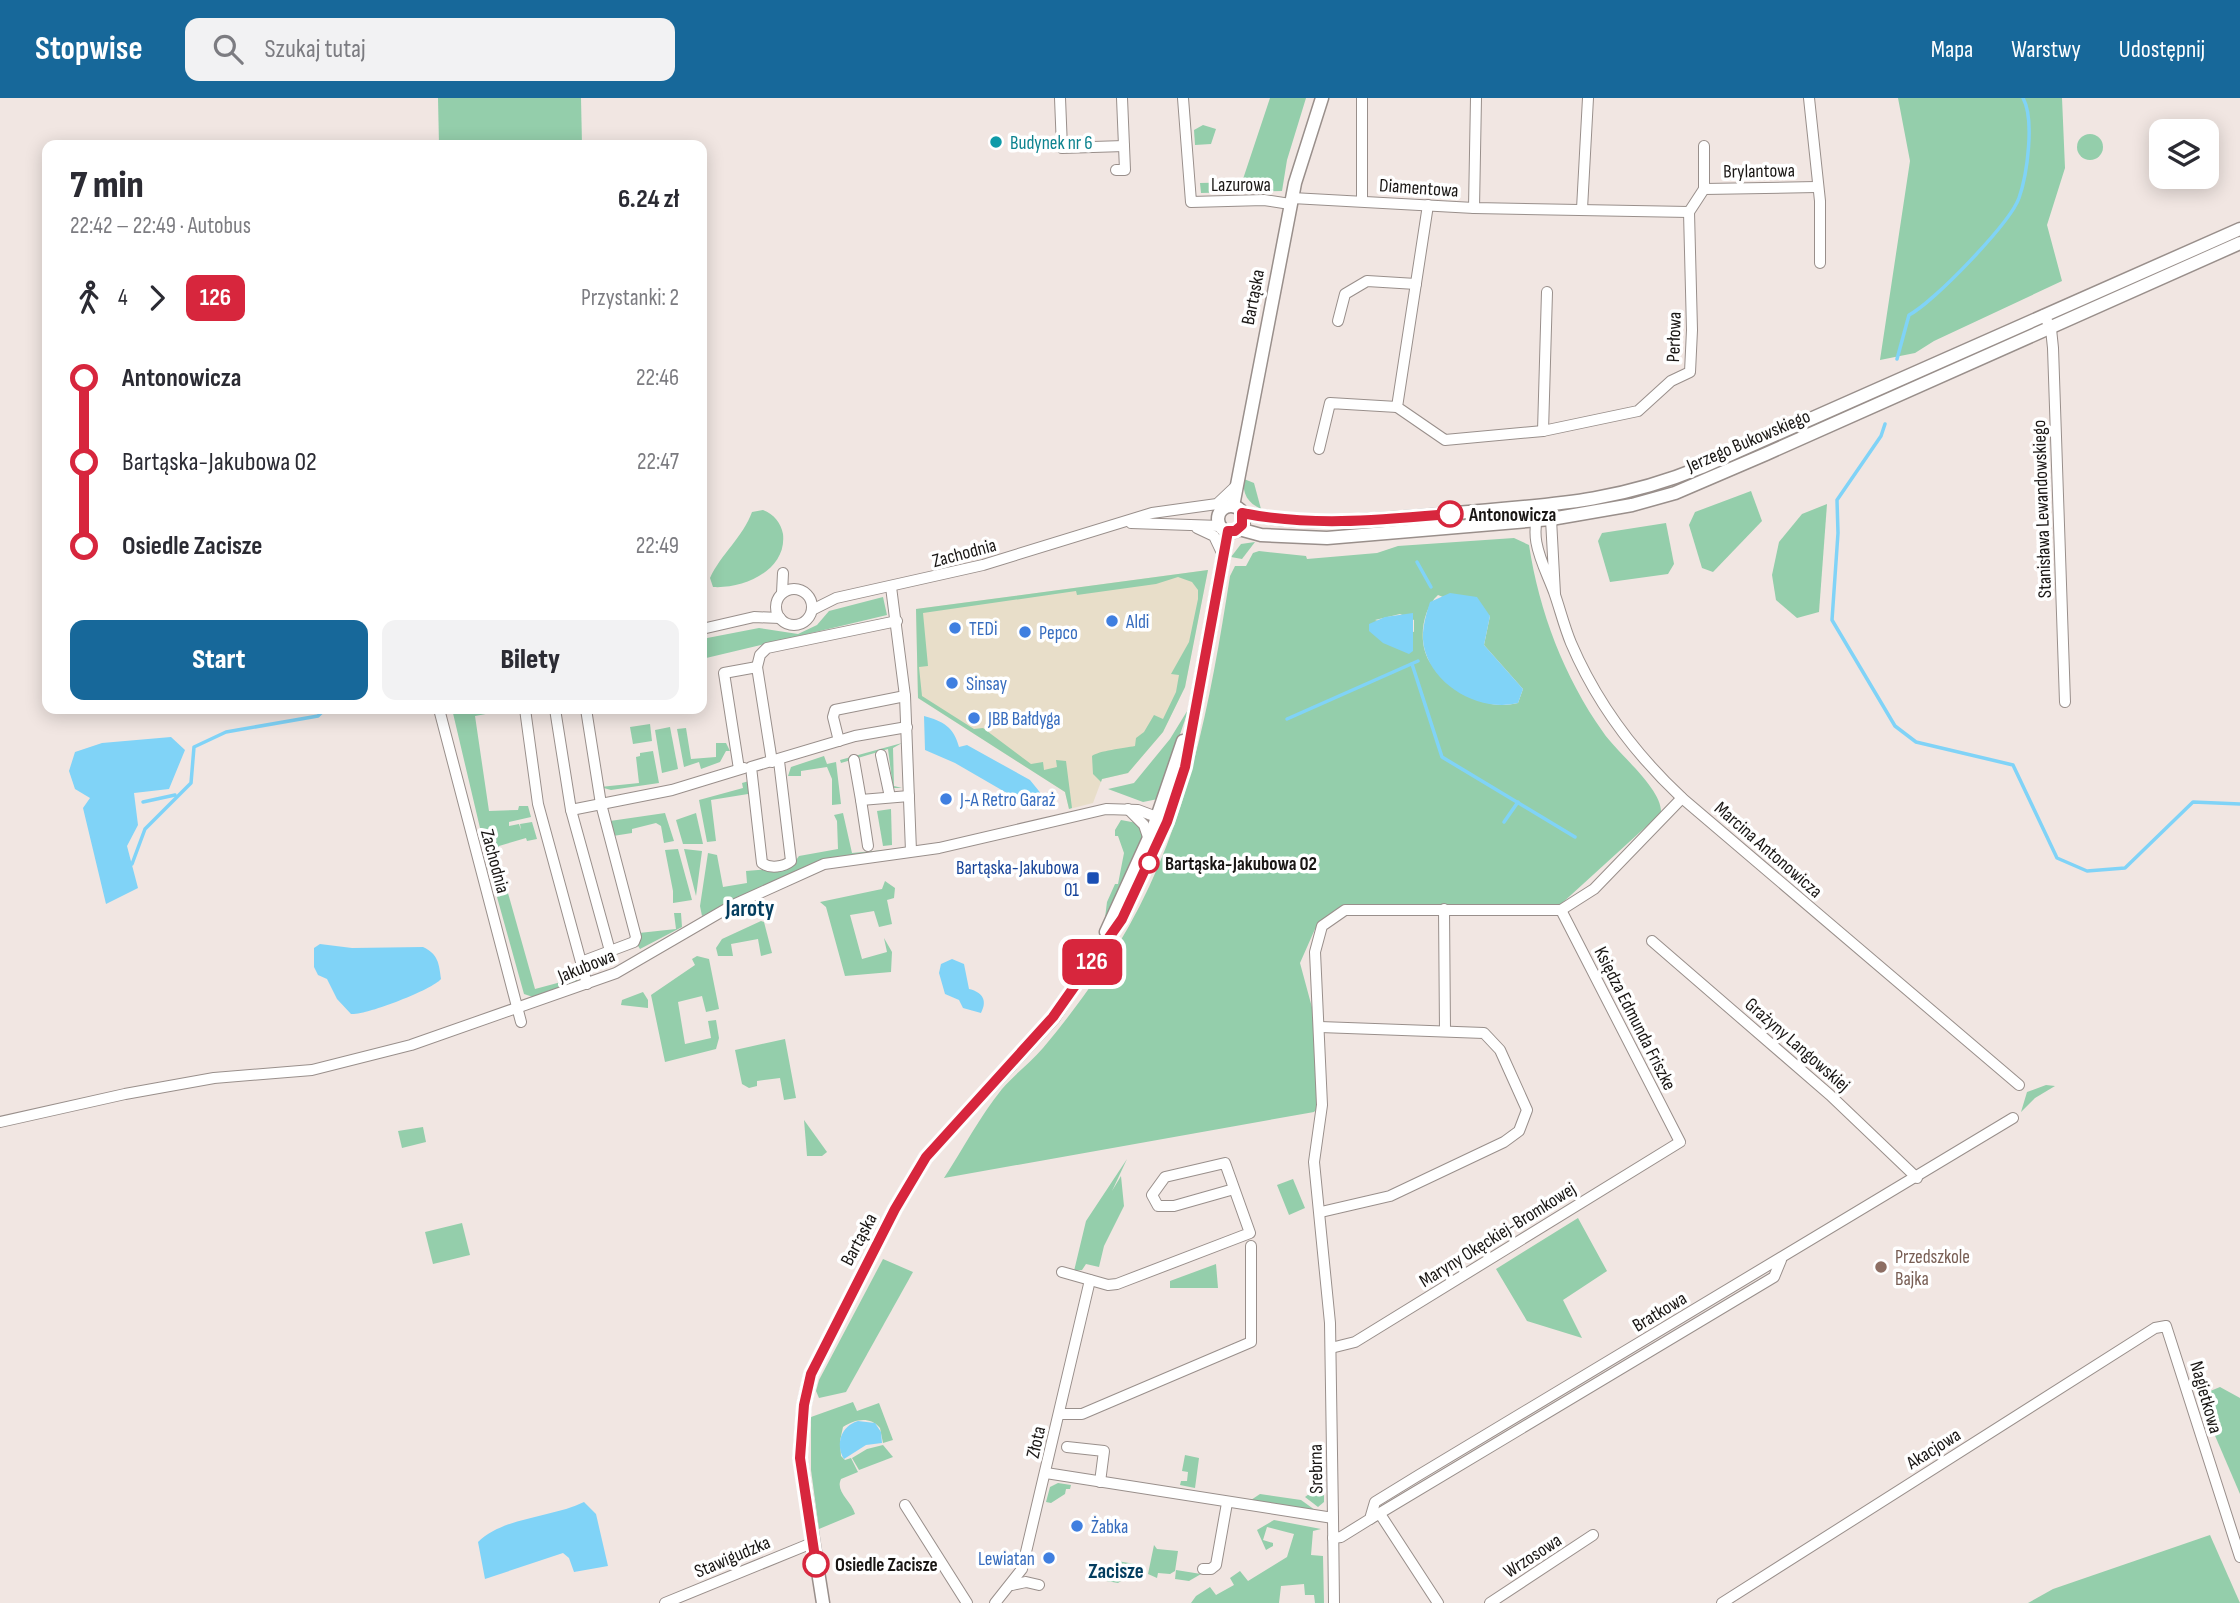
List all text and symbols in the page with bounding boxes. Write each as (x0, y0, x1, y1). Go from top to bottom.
search box (185, 18, 675, 81)
text: Stopwise (35, 29, 143, 69)
icon: search (209, 30, 247, 68)
text: Szukaj tutaj (265, 34, 366, 65)
text: Mapa (1931, 35, 1973, 64)
text: Warstwy (2011, 35, 2081, 64)
text: Udostępnij (2119, 35, 2205, 64)
map controls (2149, 119, 2219, 189)
button: layers (2149, 119, 2219, 189)
place label: Budynek nr 6 (1010, 132, 1093, 155)
marker: Budynek nr 6 (988, 134, 1004, 150)
street label: Brylantowa (1723, 159, 1795, 184)
text: 7 min (70, 163, 144, 208)
street label: Lazurowa (1211, 174, 1271, 197)
street label: Diamentowa (1378, 174, 1459, 203)
text: 6.24 zł (618, 184, 679, 215)
text: 22:42 – 22:49 · Autobus (70, 212, 251, 240)
street label: Bartąska (1237, 268, 1270, 327)
icon: walk (70, 279, 108, 317)
icon: forward (138, 279, 176, 317)
text: 126 (200, 283, 231, 312)
text: 4 (118, 284, 128, 312)
text: Przystanki: 2 (581, 284, 679, 312)
street label: Perłowa (1662, 311, 1687, 363)
text: Antonowicza (122, 363, 241, 394)
text: 22:46 (636, 364, 679, 392)
street label: Jerzego Bukowskiego (1682, 405, 1814, 478)
street label: Stanisława Lewandowskiego (2028, 419, 2057, 599)
text: Bartąska-Jakubowa 02 (122, 447, 317, 478)
text: 22:47 (637, 448, 679, 476)
marker: Antonowicza (1437, 501, 1463, 527)
place label: Antonowicza (1468, 504, 1556, 527)
text: Osiedle Zacisze (122, 531, 262, 562)
text: 22:49 (636, 532, 679, 560)
street label: Zachodnia (930, 534, 999, 573)
place label: Aldi (1125, 611, 1149, 634)
marker: Aldi (1104, 613, 1120, 629)
place label: TEDi (969, 618, 997, 641)
button: Start (70, 620, 368, 700)
button: Bilety (382, 620, 679, 700)
marker: TEDi (947, 620, 963, 636)
place label: Pepco (1039, 622, 1078, 645)
marker: Pepco (1017, 624, 1033, 640)
place label: Sinsay (966, 673, 1008, 696)
marker: Sinsay (944, 675, 960, 691)
place label: JBB Bałdyga (987, 708, 1061, 731)
marker: JBB Bałdyga (966, 710, 982, 726)
place label: J-A Retro Garaż (959, 789, 1056, 812)
marker: J-A Retro Garaż (938, 791, 954, 807)
street label: Marcina Antonowicza (1709, 797, 1827, 903)
street label: Zachodnia (475, 827, 514, 896)
marker: Bartąska-Jakubowa 02 (1139, 853, 1159, 873)
place label: Bartąska-Jakubowa 02 (1165, 853, 1317, 876)
place label: Bartąska-Jakubowa 01 (956, 857, 1079, 902)
marker: Bartąska-Jakubowa 01 (1085, 870, 1101, 886)
district label: Jaroty (725, 895, 775, 923)
line badge: 126 (1052, 939, 1132, 985)
street label: Księdza Edmunda Friszke (1589, 943, 1681, 1094)
street label: Jakubowa (554, 945, 619, 989)
text: 126 (1076, 947, 1108, 976)
street label: Grażyny Langowskiej (1740, 993, 1854, 1097)
street label: Maryny Okęckiej-Bromkowej (1415, 1178, 1580, 1293)
street label: Bartąska (836, 1210, 883, 1270)
place label: Przedszkole Bajka (1895, 1246, 1970, 1291)
marker: Przedszkole Bajka (1873, 1259, 1889, 1275)
street label: Bratkowa (1628, 1287, 1691, 1337)
street label: Nagietkowa (2184, 1359, 2227, 1436)
street label: Złota (1022, 1424, 1051, 1461)
street label: Akacjowa (1902, 1424, 1965, 1475)
street label: Srebrna (1305, 1444, 1328, 1494)
place label: Żabka (1091, 1516, 1128, 1539)
marker: Żabka (1069, 1518, 1085, 1534)
street label: Wrzosowa (1500, 1529, 1566, 1583)
street label: Stawigudzka (691, 1531, 774, 1584)
place label: Lewiatan (978, 1548, 1035, 1571)
marker: Lewiatan (1041, 1550, 1057, 1566)
marker: Osiedle Zacisze (803, 1551, 829, 1577)
place label: Osiedle Zacisze (835, 1554, 938, 1577)
district label: Zacisze (1088, 1559, 1144, 1584)

